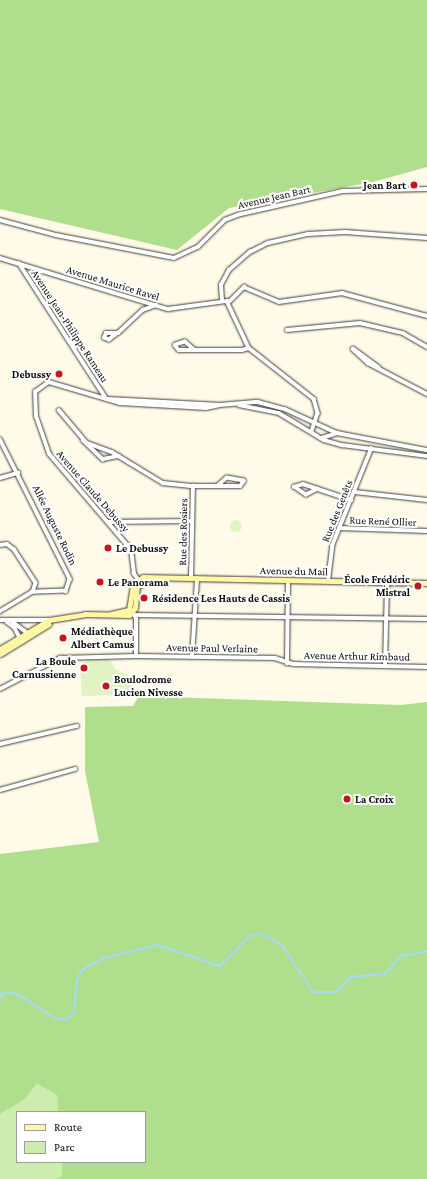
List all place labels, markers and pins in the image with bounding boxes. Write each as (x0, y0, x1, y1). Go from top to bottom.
place label: Jean Bart (363, 178, 406, 192)
marker: Jean Bart (409, 180, 419, 190)
place label: Debussy (12, 367, 51, 381)
marker: Debussy (54, 369, 64, 379)
place label: Le Debussy (116, 541, 168, 555)
marker: Le Debussy (103, 543, 113, 553)
place label: École Frédéric Mistral (344, 573, 410, 599)
place label: Le Panorama (108, 575, 169, 589)
marker: Le Panorama (95, 577, 105, 587)
marker: École Frédéric Mistral (413, 581, 423, 591)
place label: Résidence Les Hauts de Cassis (152, 591, 290, 605)
marker: Résidence Les Hauts de Cassis (139, 593, 149, 603)
place label: Médiathèque Albert Camus (71, 625, 134, 651)
marker: Médiathèque Albert Camus (58, 633, 68, 643)
place label: La Boule Carnussienne (12, 655, 76, 681)
marker: La Boule Carnussienne (79, 663, 89, 673)
place label: Boulodrome Lucien Nivesse (114, 673, 183, 699)
marker: Boulodrome Lucien Nivesse (101, 681, 111, 691)
place label: La Croix (355, 792, 394, 806)
marker: La Croix (342, 794, 352, 804)

